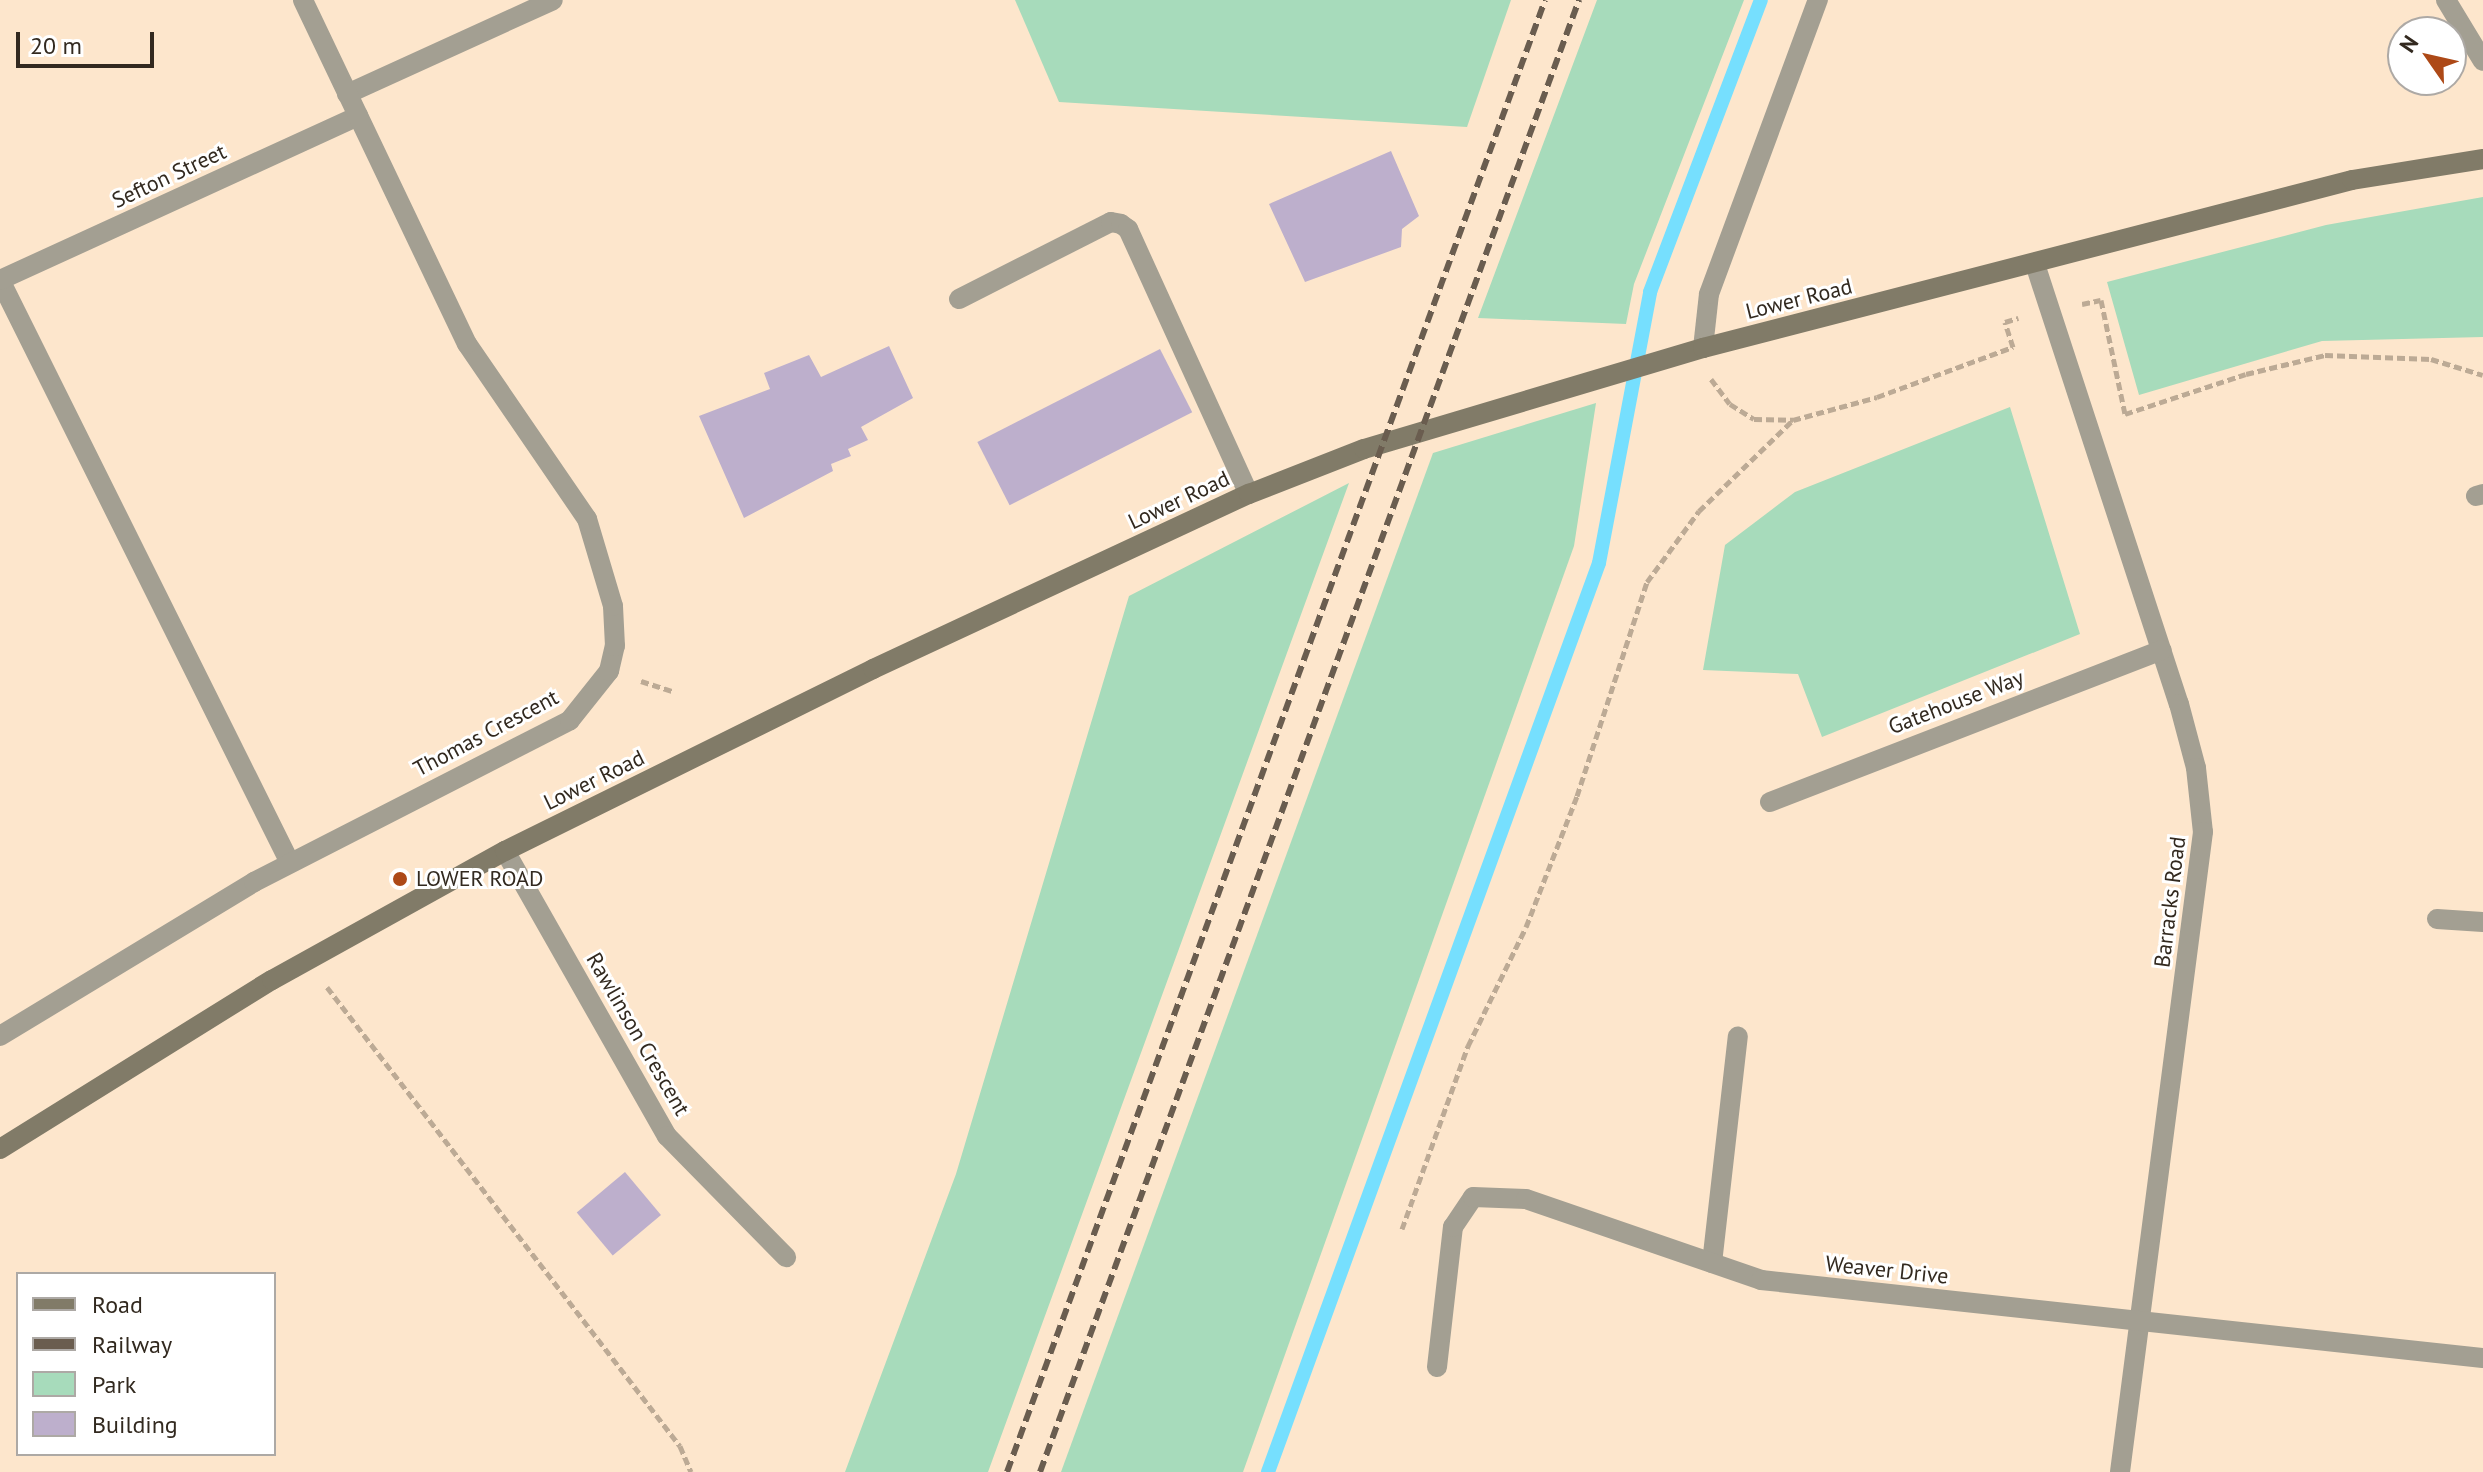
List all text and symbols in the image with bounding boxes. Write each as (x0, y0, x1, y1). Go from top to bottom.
scale bar (20, 16, 158, 66)
north arrow (2387, 16, 2467, 96)
text: 20 m (30, 30, 82, 61)
text: N (2393, 30, 2424, 58)
street label: Sefton Street (108, 138, 230, 214)
street label: Lower Road (1743, 273, 1855, 325)
street label: Lower Road (1124, 465, 1234, 535)
street label: Gatehouse Way (1884, 664, 2028, 740)
street label: Thomas Crescent (409, 684, 563, 782)
street label: Lower Road (539, 744, 649, 816)
street label: Barracks Road (2149, 835, 2191, 969)
place label: LOWER ROAD (416, 866, 543, 892)
marker: LOWER ROAD (391, 870, 409, 888)
street label: Rawlinson Crescent (581, 948, 695, 1120)
street label: Weaver Drive (1824, 1250, 1950, 1290)
legend (16, 1272, 276, 1456)
text: Road (92, 1289, 143, 1320)
text: Railway (92, 1329, 172, 1360)
text: Park (92, 1369, 136, 1400)
text: Building (92, 1409, 178, 1440)

